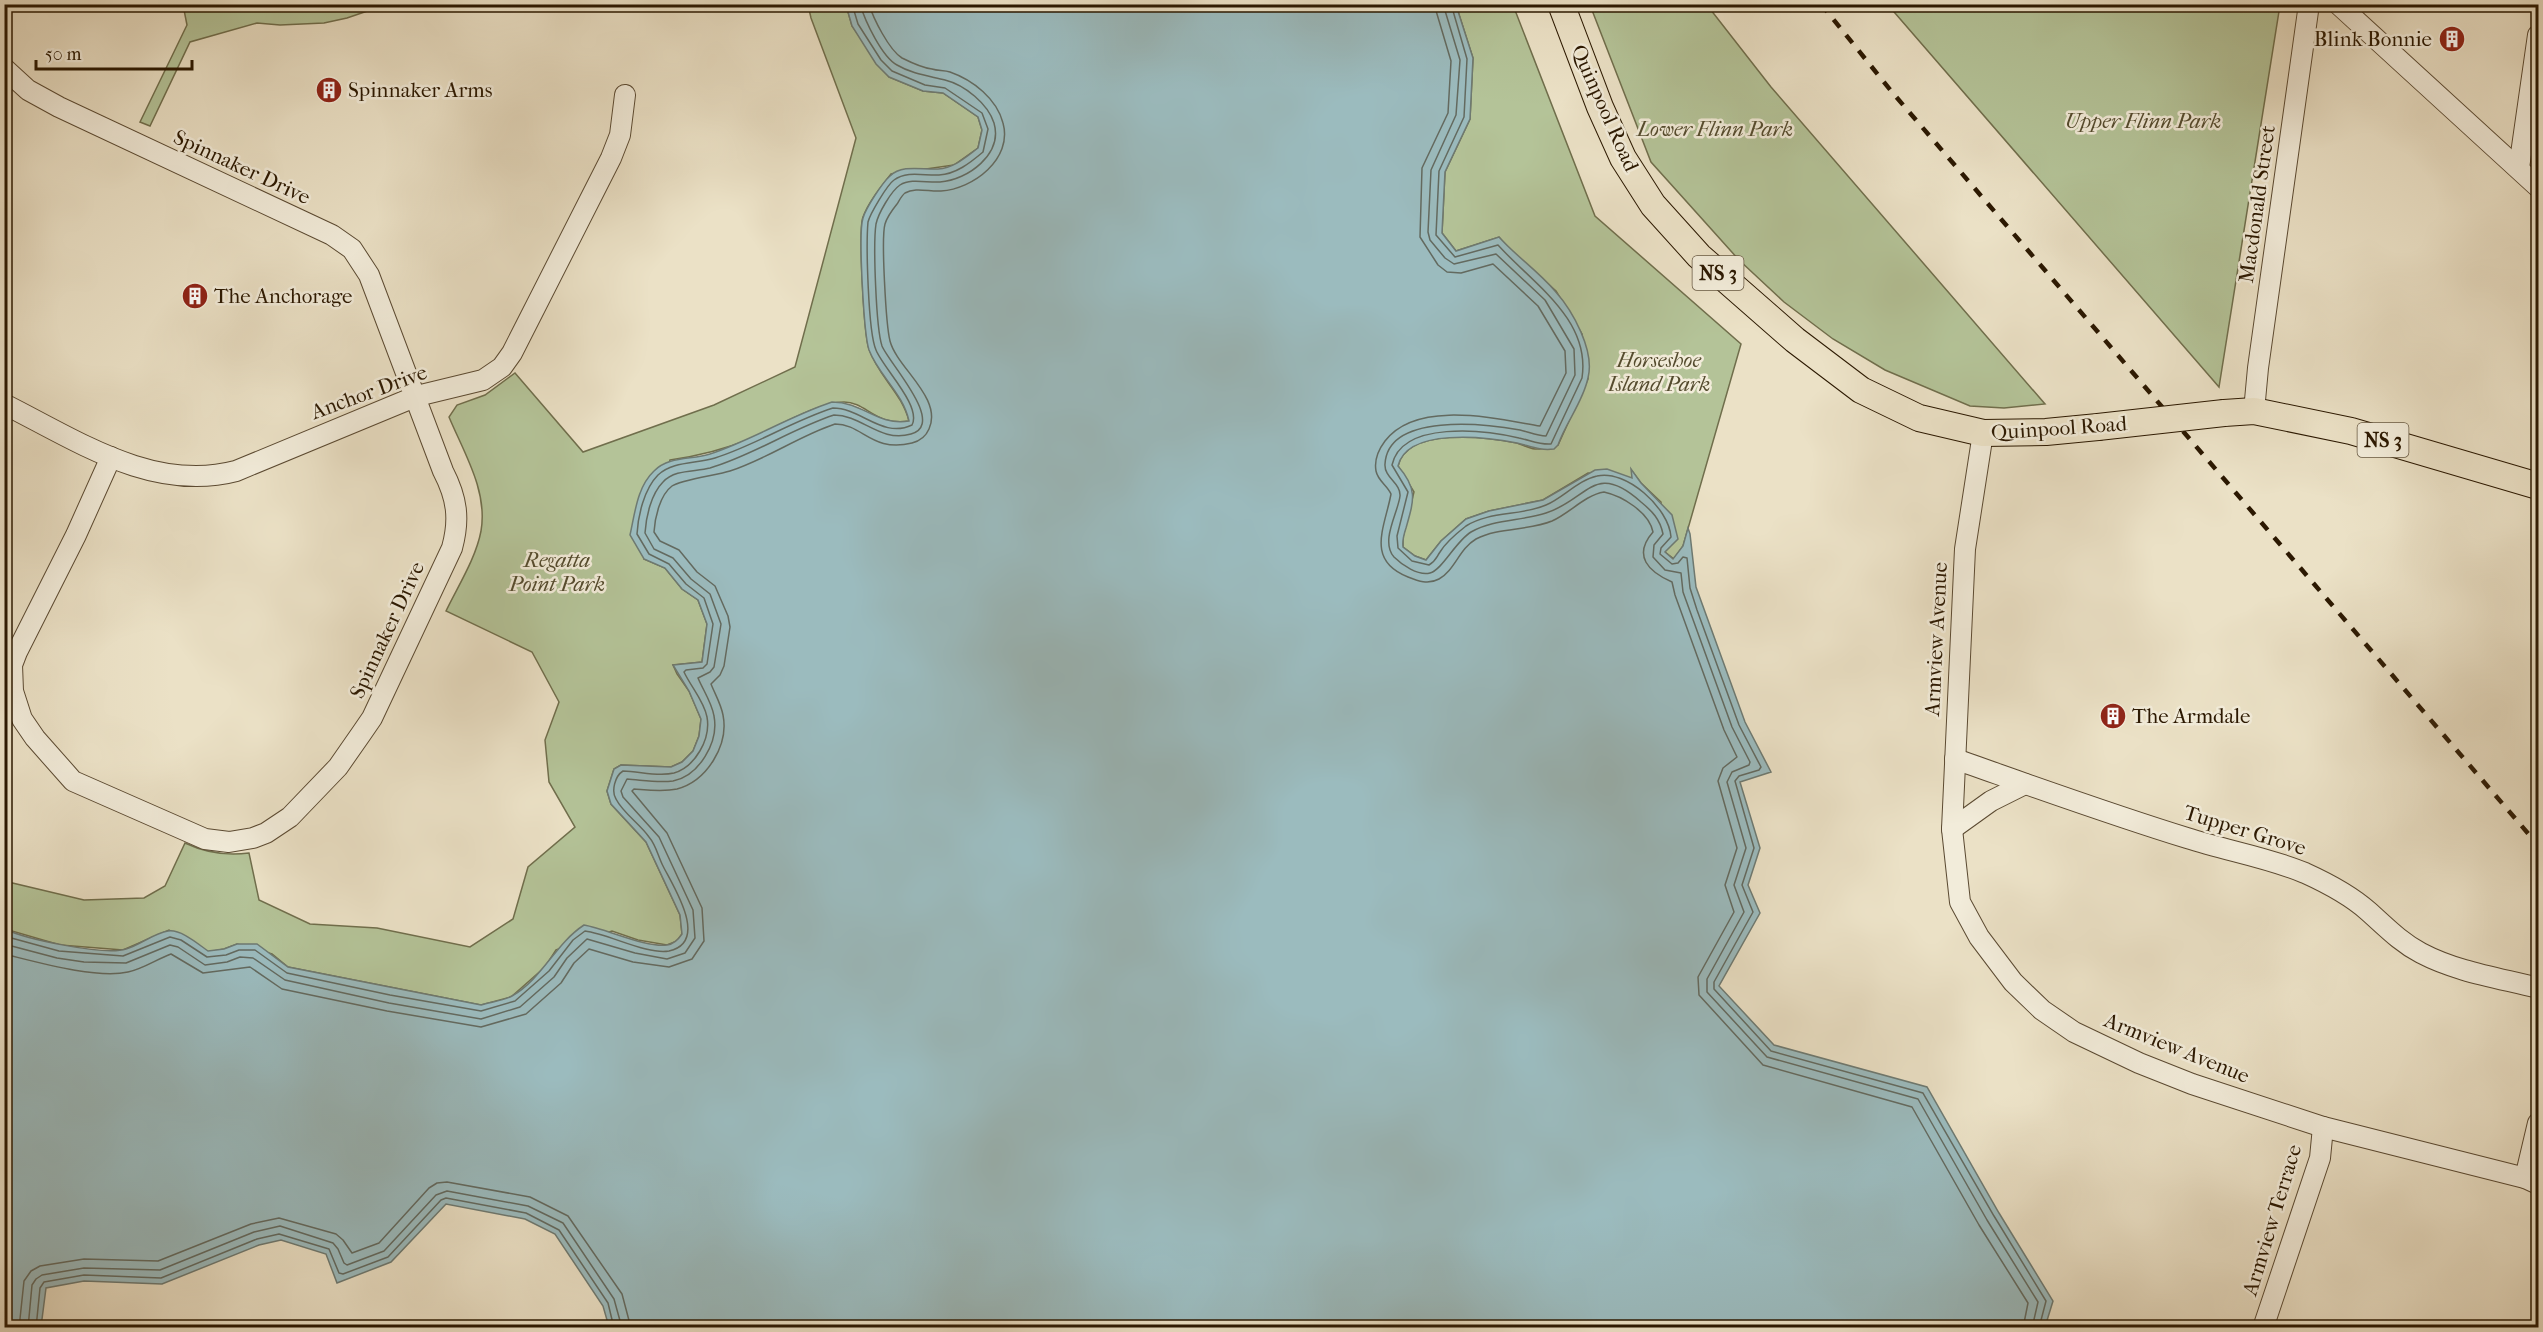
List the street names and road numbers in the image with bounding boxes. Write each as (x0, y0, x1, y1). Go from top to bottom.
street label: Quinpool Road (1566, 41, 1644, 176)
street label: Macdonald Street (2234, 123, 2280, 284)
street label: Spinnaker Drive (170, 125, 314, 209)
road number: NS 3 (1692, 256, 1744, 290)
street label: Anchor Drive (307, 360, 430, 424)
street label: Quinpool Road (1990, 411, 2128, 445)
road number: NS 3 (2358, 423, 2408, 457)
street label: Spinnaker Drive (345, 558, 429, 702)
street label: Armview Avenue (1920, 561, 1952, 718)
street label: Tupper Grove (2181, 800, 2309, 860)
street label: Armview Avenue (2100, 1008, 2253, 1088)
street label: Armview Terrace (2237, 1142, 2306, 1299)

